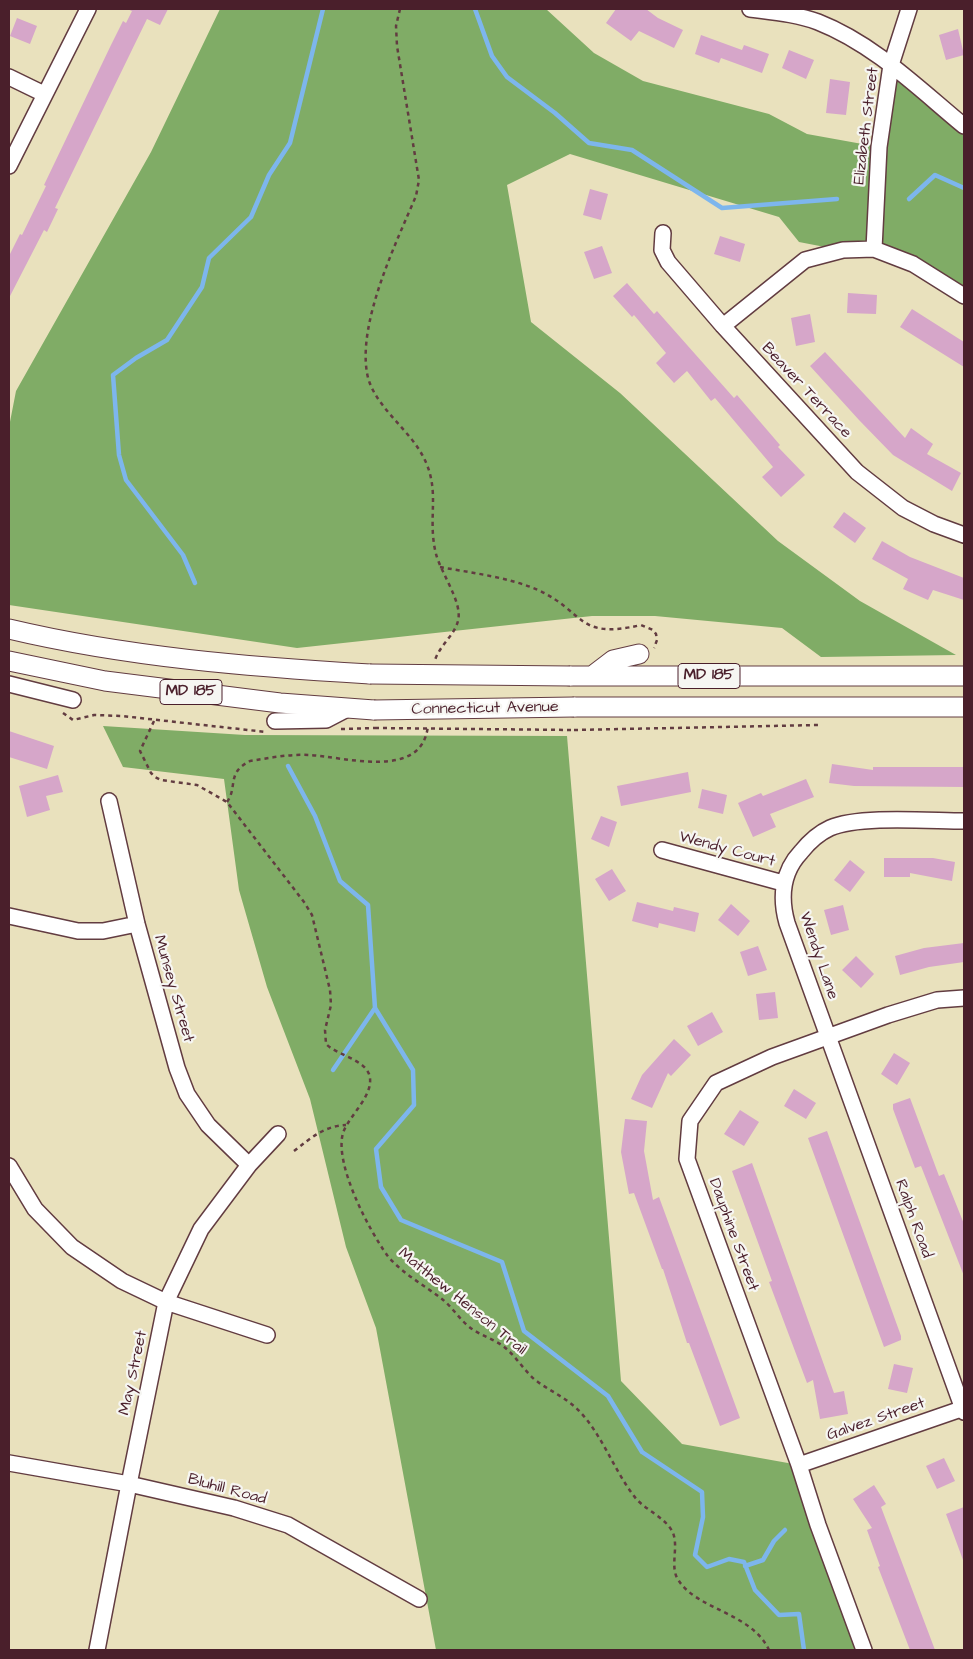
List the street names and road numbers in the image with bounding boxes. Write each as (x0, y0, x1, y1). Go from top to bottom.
street label: Elizabeth Street (850, 66, 884, 186)
street label: Beaver Terrace (757, 339, 855, 443)
road number: MD 185 (678, 664, 740, 688)
road number: MD 185 (160, 680, 222, 704)
street label: Connecticut Avenue (411, 698, 559, 720)
street label: Wendy Court (677, 828, 777, 872)
street label: Wendy Lane (794, 910, 842, 1002)
street label: Munsey Street (149, 933, 197, 1045)
street label: Dauphine Street (704, 1176, 762, 1294)
street label: Ralph Road (890, 1177, 936, 1261)
street label: Matthew Henson Trail (394, 1244, 530, 1360)
street label: May Street (116, 1329, 152, 1417)
street label: Galvez Street (824, 1394, 928, 1446)
street label: Bluhill Road (186, 1470, 268, 1510)

